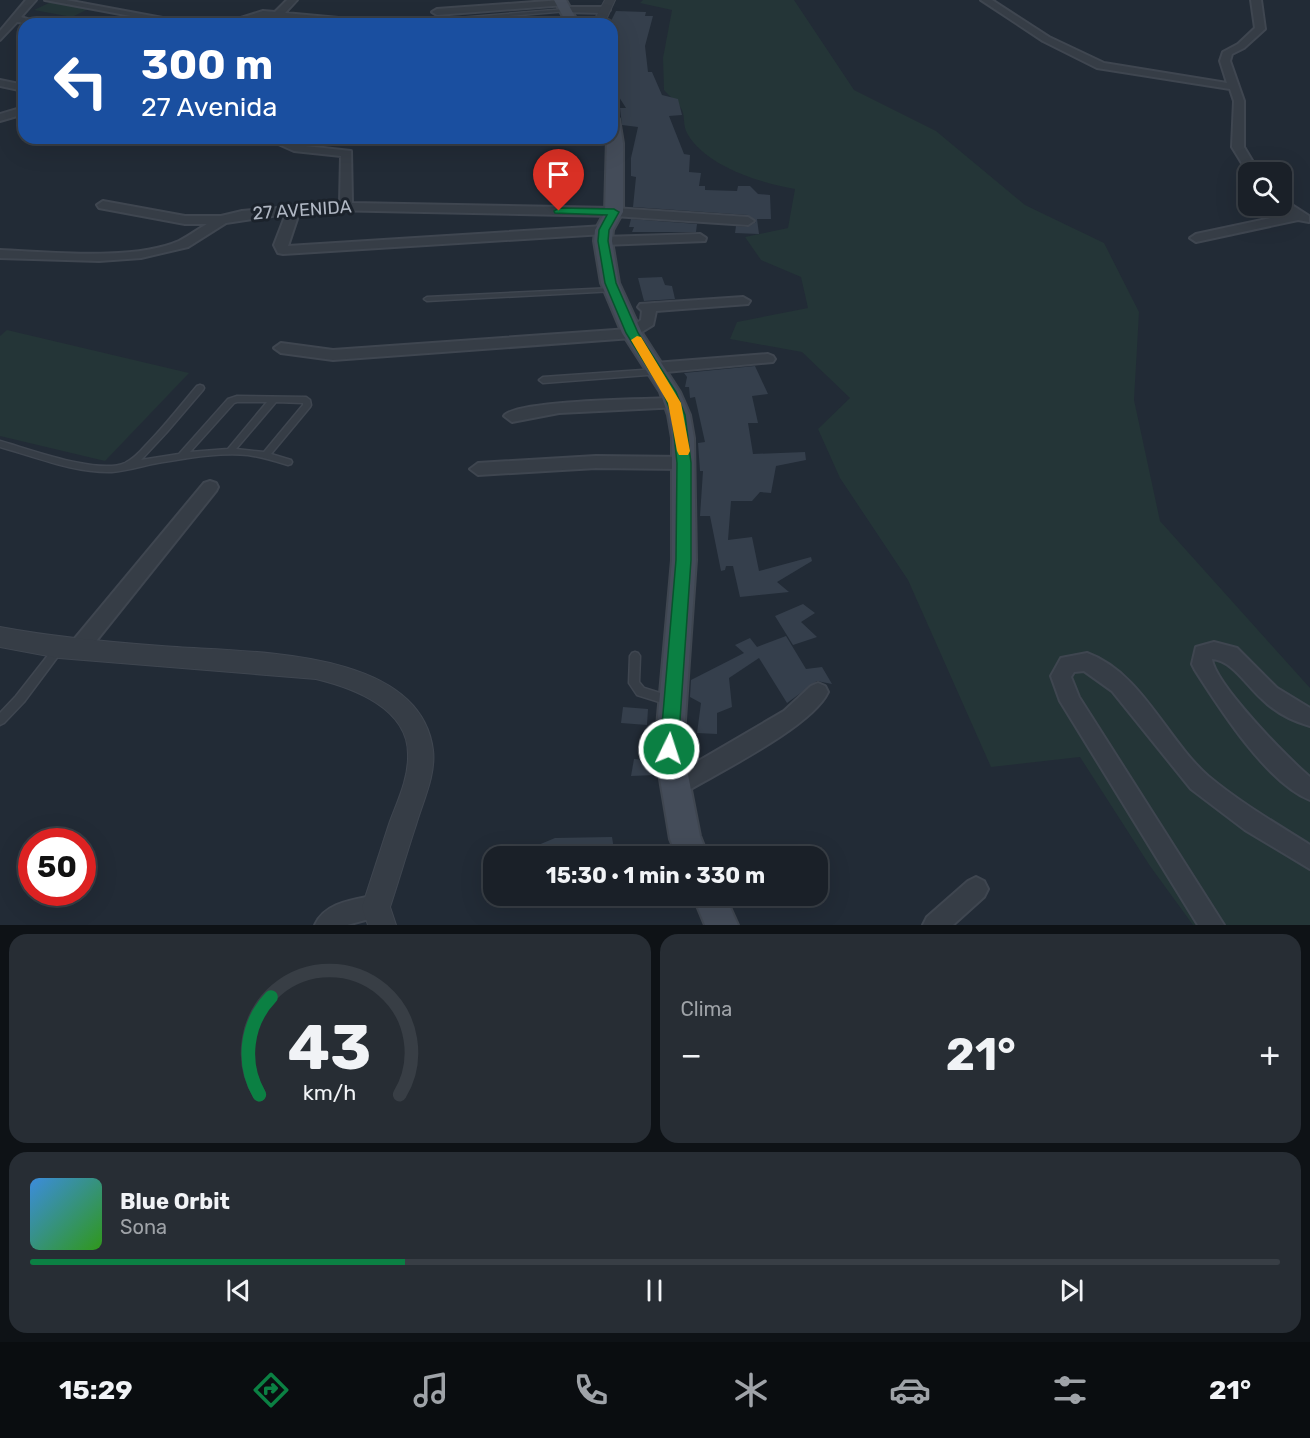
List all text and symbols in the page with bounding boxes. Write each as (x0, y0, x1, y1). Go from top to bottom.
text: 300 m (141, 40, 273, 90)
icon: left (42, 42, 120, 120)
text: 27 Avenida (141, 91, 277, 123)
pin (533, 149, 584, 211)
icon: arrive (542, 158, 575, 191)
map controls (1238, 162, 1292, 216)
button: search (1238, 162, 1292, 216)
street label: 27 AVENIDA (252, 196, 352, 224)
position arrow (637, 717, 701, 781)
speed limit sign: 50 (18, 828, 96, 906)
text: 15:30 · 1 min · 330 m (546, 862, 765, 889)
text: Clima (681, 997, 732, 1021)
text: 43 (288, 1011, 372, 1085)
text: 21° (946, 1028, 1016, 1081)
text: − (681, 1035, 702, 1074)
text: + (1259, 1035, 1280, 1074)
text: km/h (303, 1081, 357, 1106)
text: Blue Orbit (120, 1188, 230, 1215)
text: Sona (120, 1215, 167, 1239)
icon: previous (222, 1274, 255, 1307)
icon: pause (638, 1274, 671, 1307)
icon: next (1055, 1274, 1088, 1307)
icon: directions (250, 1369, 292, 1411)
icon: music (410, 1369, 452, 1411)
icon: phone (570, 1369, 612, 1411)
icon: climate (730, 1369, 772, 1411)
icon: car (889, 1369, 931, 1411)
icon: filters (1049, 1369, 1091, 1411)
text: 15:29 (59, 1374, 133, 1406)
text: 21° (1209, 1374, 1251, 1406)

